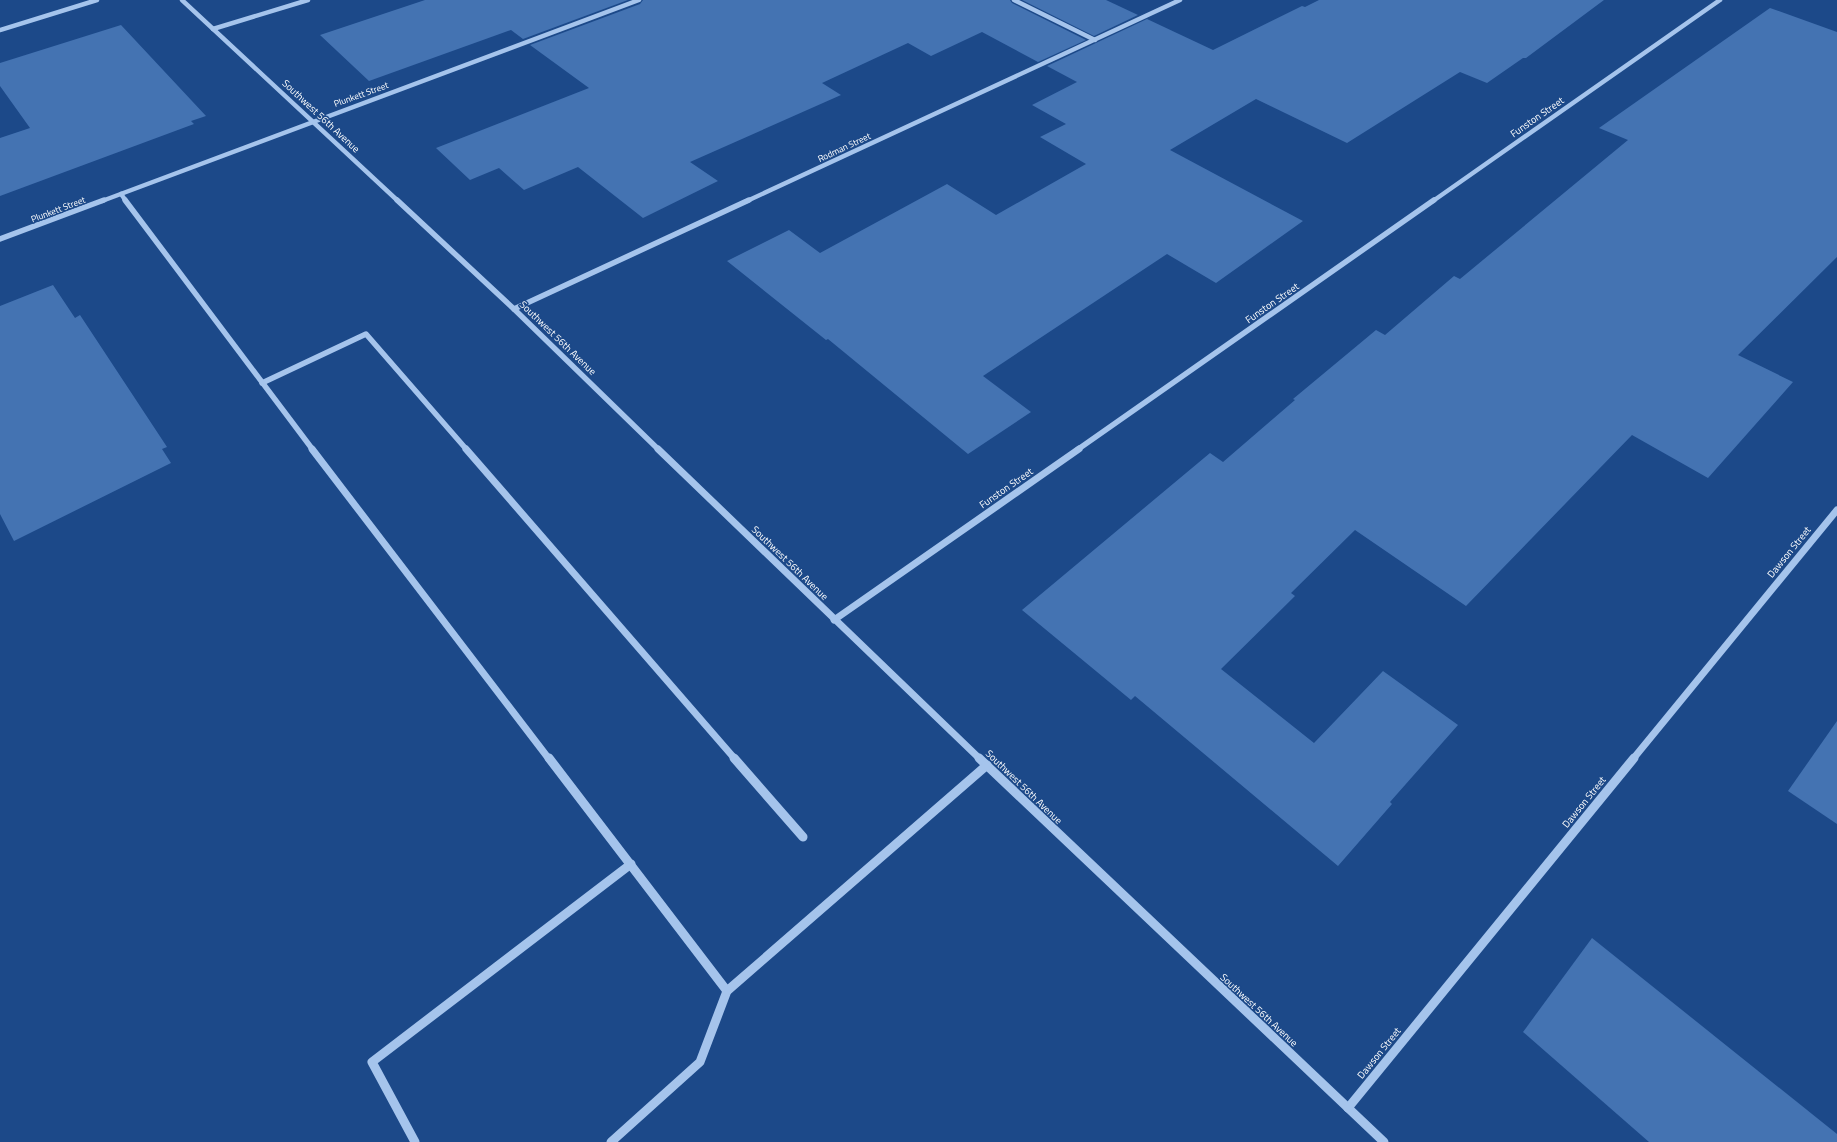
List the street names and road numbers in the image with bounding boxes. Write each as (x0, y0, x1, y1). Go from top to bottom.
street label: Southwest 56th Avenue (279, 76, 363, 156)
street label: Plunkett Street (332, 78, 391, 110)
street label: Funston Street (1507, 93, 1567, 141)
street label: Rodman Street (815, 129, 873, 165)
street label: Plunkett Street (29, 192, 88, 225)
street label: Funston Street (1242, 279, 1302, 327)
street label: Southwest 56th Avenue (516, 297, 600, 379)
street label: Funston Street (976, 464, 1036, 512)
street label: Southwest 56th Avenue (748, 522, 832, 604)
street label: Dawson Street (1764, 523, 1815, 581)
street label: Southwest 56th Avenue (982, 746, 1066, 828)
street label: Dawson Street (1559, 773, 1610, 831)
street label: Southwest 56th Avenue (1217, 970, 1301, 1050)
street label: Dawson Street (1354, 1024, 1405, 1082)

